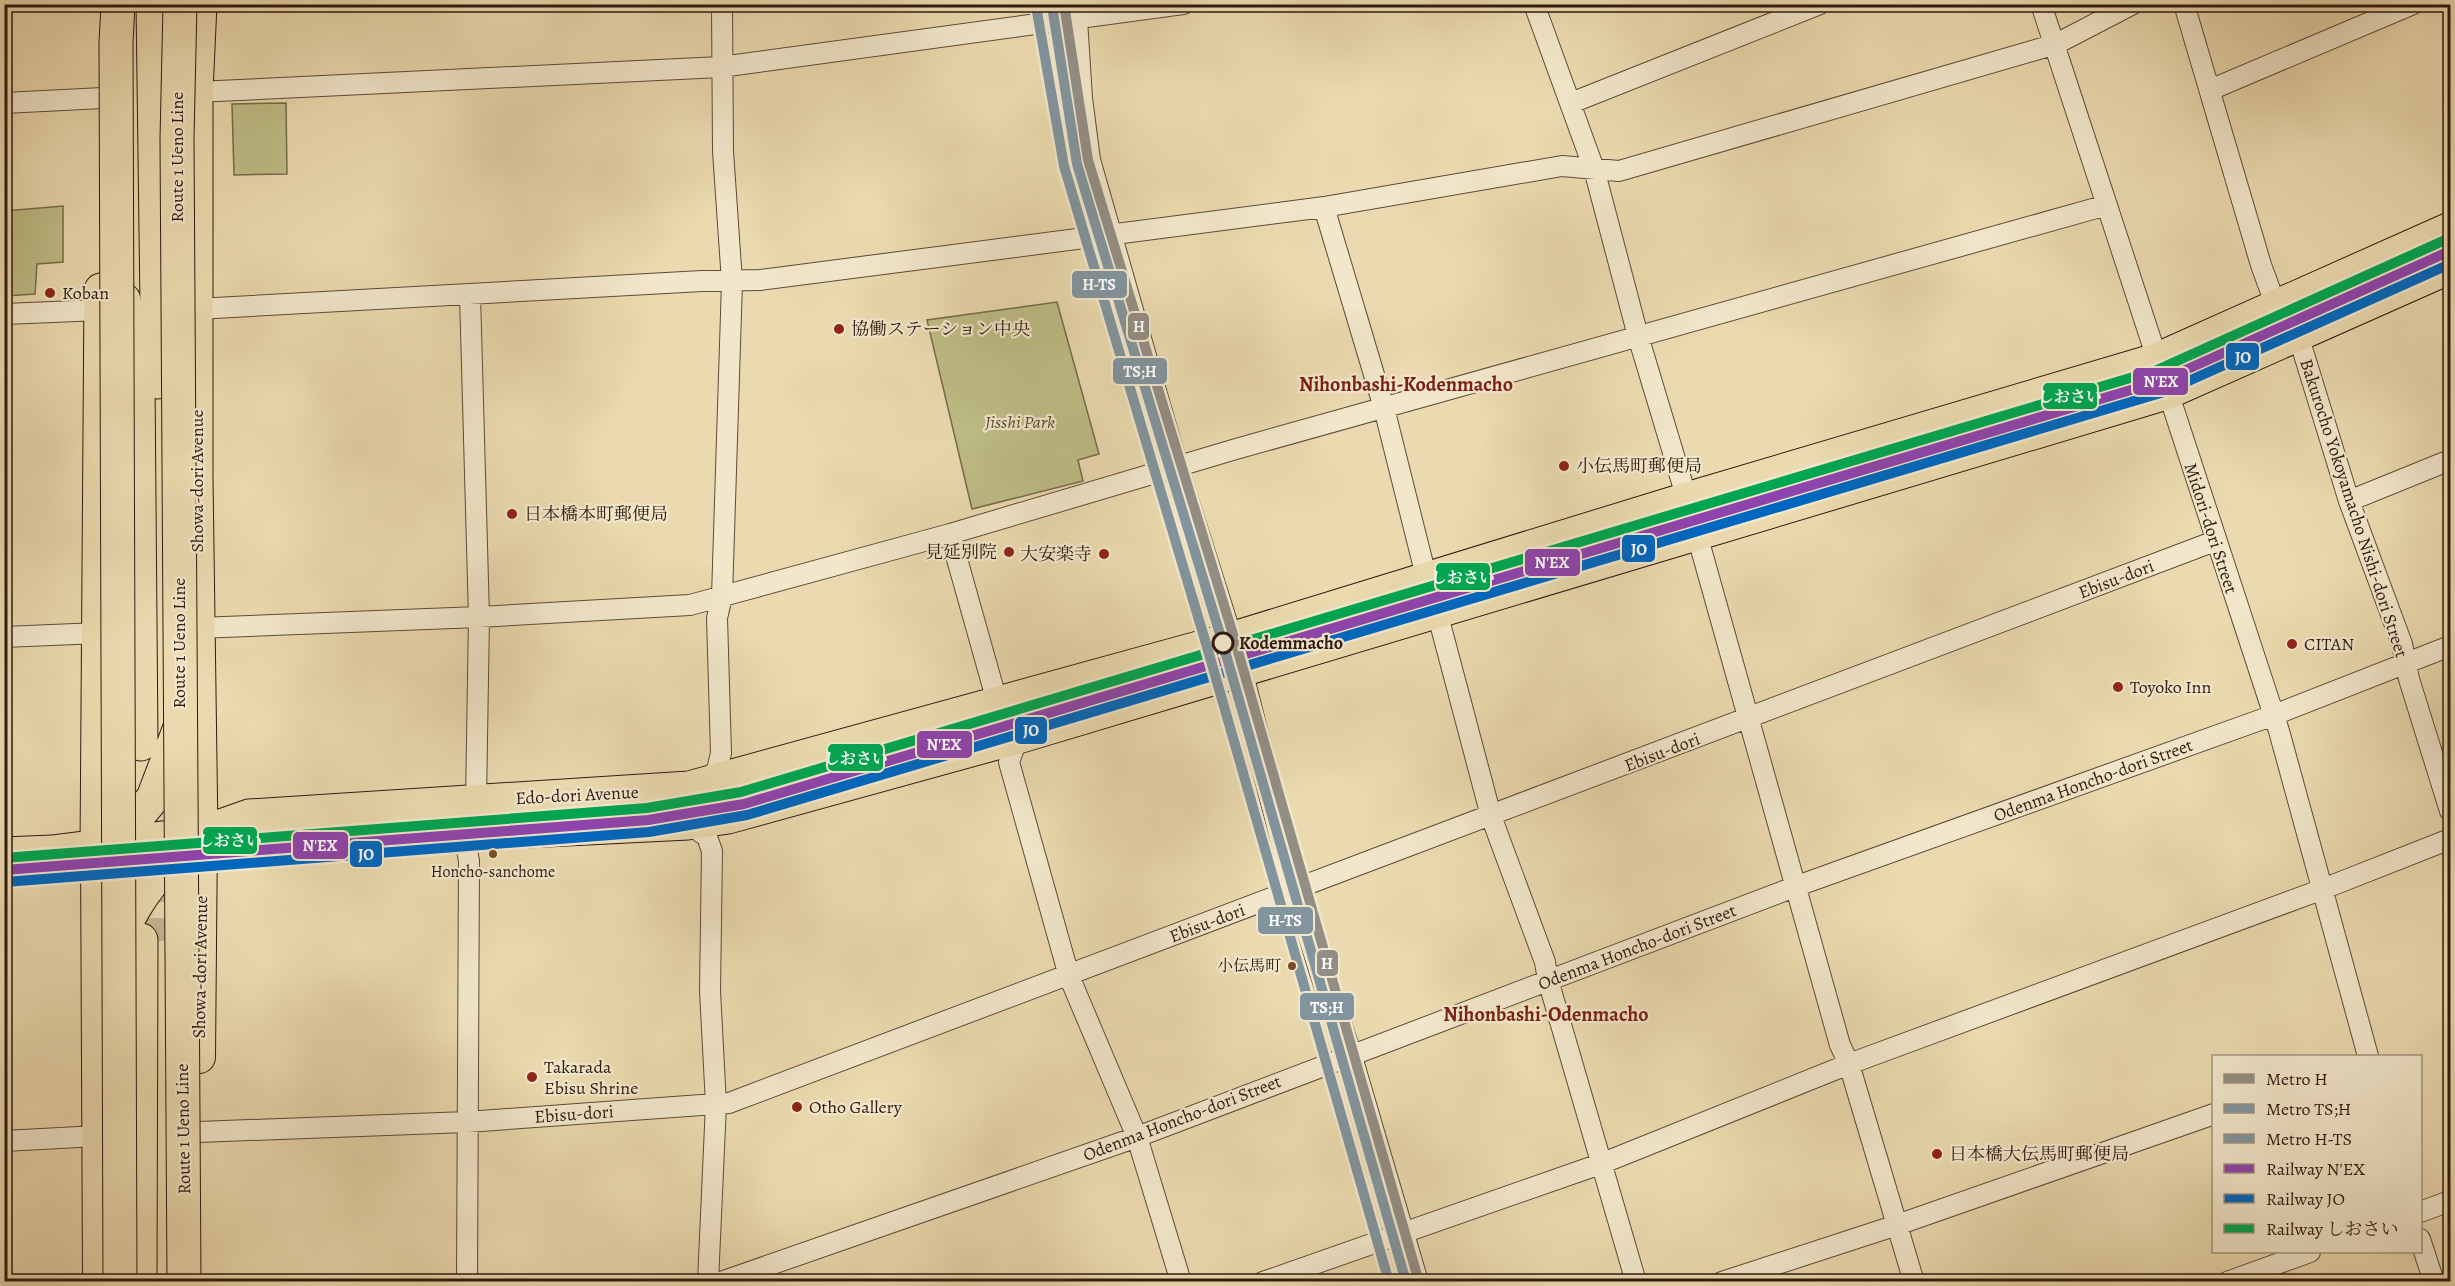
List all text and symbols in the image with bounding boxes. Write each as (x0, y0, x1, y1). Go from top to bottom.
street label: Route 1 Ueno Line (165, 92, 189, 222)
line badge: H-TS (1071, 270, 1128, 299)
text: H-TS (1082, 274, 1116, 296)
place label: Koban (62, 281, 109, 305)
marker: Koban (43, 286, 57, 300)
line badge: H (1127, 312, 1150, 341)
text: H (1133, 316, 1145, 338)
place label: 協働ステーション中央 (851, 317, 1030, 341)
marker: 協働ステーション中央 (832, 322, 846, 336)
line badge: JO (2225, 342, 2260, 371)
text: JO (2235, 347, 2251, 369)
street label: Bakurocho Yokoyamacho Nishi-dori Street (2294, 356, 2414, 660)
line badge: TS;H (1112, 357, 1168, 385)
text: TS;H (1123, 361, 1157, 383)
line badge: N'EX (2132, 367, 2189, 396)
district label: Nihonbashi-Kodenmacho (1299, 371, 1513, 398)
text: N'EX (2144, 371, 2179, 393)
line badge: しおさい (2042, 382, 2098, 410)
text: しおさい (2038, 386, 2102, 408)
street label: Showa-dori Avenue (185, 409, 209, 553)
park label: Jisshi Park (984, 410, 1055, 434)
place label: 小伝馬町郵便局 (1576, 454, 1702, 478)
marker: 小伝馬町郵便局 (1557, 459, 1571, 473)
street label: Midori-dori Street (2179, 460, 2243, 596)
place label: 日本橋本町郵便局 (524, 502, 668, 526)
marker: 日本橋本町郵便局 (505, 507, 519, 521)
line badge: JO (1621, 534, 1656, 563)
text: JO (1631, 539, 1647, 561)
place label: 見延別院 (925, 540, 997, 564)
place label: 大安楽寺 (1020, 542, 1092, 566)
marker: 見延別院 (1002, 545, 1016, 559)
marker: 大安楽寺 (1097, 547, 1111, 561)
line badge: N'EX (1524, 548, 1581, 577)
text: N'EX (1535, 552, 1570, 574)
street label: Ebisu-dori (2075, 554, 2157, 604)
line badge: しおさい (1435, 562, 1491, 591)
text: しおさい (1431, 567, 1495, 589)
street label: Route 1 Ueno Line (167, 578, 191, 708)
place label: Kodemmacho (1239, 631, 1343, 655)
marker: Kodemmacho (1212, 632, 1234, 654)
place label: CITAN (2304, 632, 2354, 656)
marker: CITAN (2285, 637, 2299, 651)
place label: Toyoko Inn (2130, 675, 2211, 699)
marker: Toyoko Inn (2111, 680, 2125, 694)
line badge: JO (1014, 716, 1048, 745)
text: JO (1023, 720, 1039, 742)
street label: Ebisu-dori (1621, 727, 1703, 777)
line badge: N'EX (916, 730, 973, 759)
street label: Odenma Honcho-dori Street (1990, 733, 2196, 827)
text: N'EX (927, 734, 962, 756)
line badge: しおさい (827, 743, 884, 772)
text: しおさい (824, 748, 888, 770)
street label: Edo-dori Avenue (515, 780, 639, 810)
line badge: しおさい (202, 826, 258, 855)
text: しおさい (198, 830, 262, 852)
line badge: N'EX (292, 831, 349, 860)
text: N'EX (303, 835, 338, 857)
line badge: JO (349, 840, 383, 868)
text: JO (358, 844, 374, 866)
marker: Honcho-sanchome (487, 848, 499, 860)
place label: Honcho-sanchome (431, 861, 555, 883)
street label: Showa-dori Avenue (187, 895, 213, 1039)
street label: Ebisu-dori (1166, 898, 1248, 948)
street label: Odenma Honcho-dori Street (1534, 898, 1740, 996)
line badge: H-TS (1257, 906, 1314, 935)
text: H-TS (1268, 910, 1302, 932)
line badge: H (1316, 949, 1339, 977)
text: H (1321, 953, 1333, 975)
place label: 小伝馬町 (1217, 955, 1281, 977)
marker: 小伝馬町 (1286, 960, 1298, 972)
line badge: TS;H (1299, 992, 1355, 1021)
text: TS;H (1310, 997, 1344, 1019)
district label: Nihonbashi-Odenmacho (1443, 1001, 1649, 1028)
place label: Takarada Ebisu Shrine (544, 1055, 638, 1100)
legend (2212, 1055, 2422, 1253)
street label: Route 1 Ueno Line (170, 1063, 196, 1195)
text: Metro H (2266, 1067, 2328, 1091)
street label: Odenma Honcho-dori Street (1079, 1069, 1285, 1167)
marker: Takarada Ebisu Shrine (525, 1070, 539, 1084)
place label: Otho Gallery (809, 1095, 903, 1119)
text: Metro TS;H (2266, 1097, 2351, 1121)
street label: Ebisu-dori (534, 1099, 614, 1129)
marker: Otho Gallery (790, 1100, 804, 1114)
text: Metro H-TS (2266, 1127, 2352, 1151)
place label: 日本橋大伝馬町郵便局 (1949, 1142, 2129, 1166)
marker: 日本橋大伝馬町郵便局 (1930, 1147, 1944, 1161)
text: Railway N'EX (2266, 1157, 2365, 1181)
text: Railway JO (2266, 1187, 2345, 1211)
text: Railway しおさい (2266, 1217, 2399, 1241)

